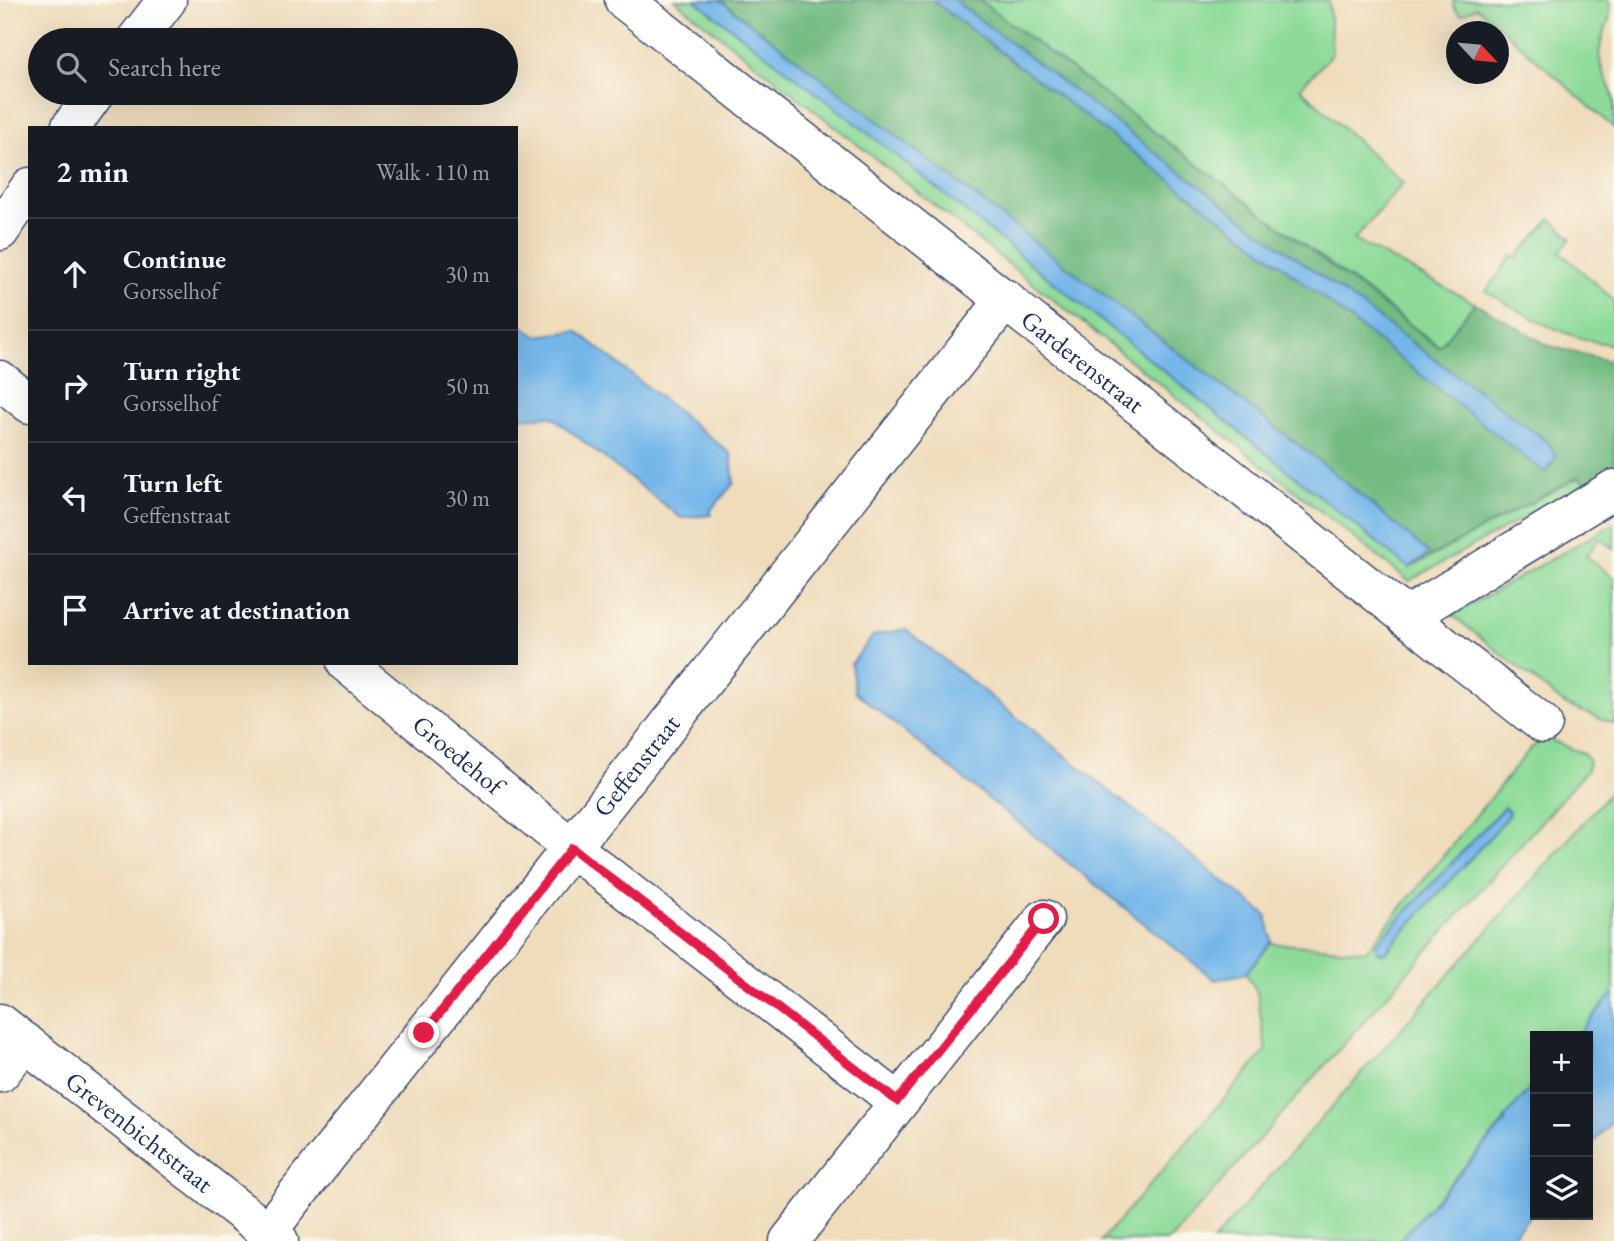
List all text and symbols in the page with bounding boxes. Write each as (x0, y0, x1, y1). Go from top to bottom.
north arrow (1446, 21, 1509, 84)
search box (28, 28, 518, 105)
icon: search (52, 48, 90, 86)
text: Search here (108, 50, 221, 84)
text: 2 min (56, 152, 129, 191)
text: Walk · 110 m (376, 157, 490, 187)
text: Continue (123, 242, 226, 276)
icon: ahead (56, 255, 94, 293)
text: 30 m (445, 259, 490, 289)
text: Gorsselhof (123, 276, 219, 306)
street label: Garderenstraat (1014, 302, 1151, 421)
text: Turn right (123, 354, 241, 388)
icon: right (56, 367, 94, 405)
text: 50 m (445, 371, 490, 401)
text: Gorsselhof (123, 388, 219, 418)
text: Turn left (123, 466, 222, 500)
icon: left (56, 479, 94, 517)
text: 30 m (445, 483, 490, 513)
text: Geffenstraat (123, 500, 230, 530)
icon: arrive (56, 591, 94, 629)
text: Arrive at destination (123, 593, 350, 627)
street label: Groedehof (406, 707, 513, 804)
street label: Geffenstraat (585, 707, 687, 824)
route start (1028, 903, 1059, 934)
route end (408, 1017, 439, 1048)
map controls (1530, 1031, 1593, 1220)
button: + (1530, 1031, 1593, 1094)
street label: Grevenbichtstraat (59, 1064, 220, 1200)
button: − (1530, 1094, 1593, 1157)
button: layers (1530, 1157, 1593, 1220)

